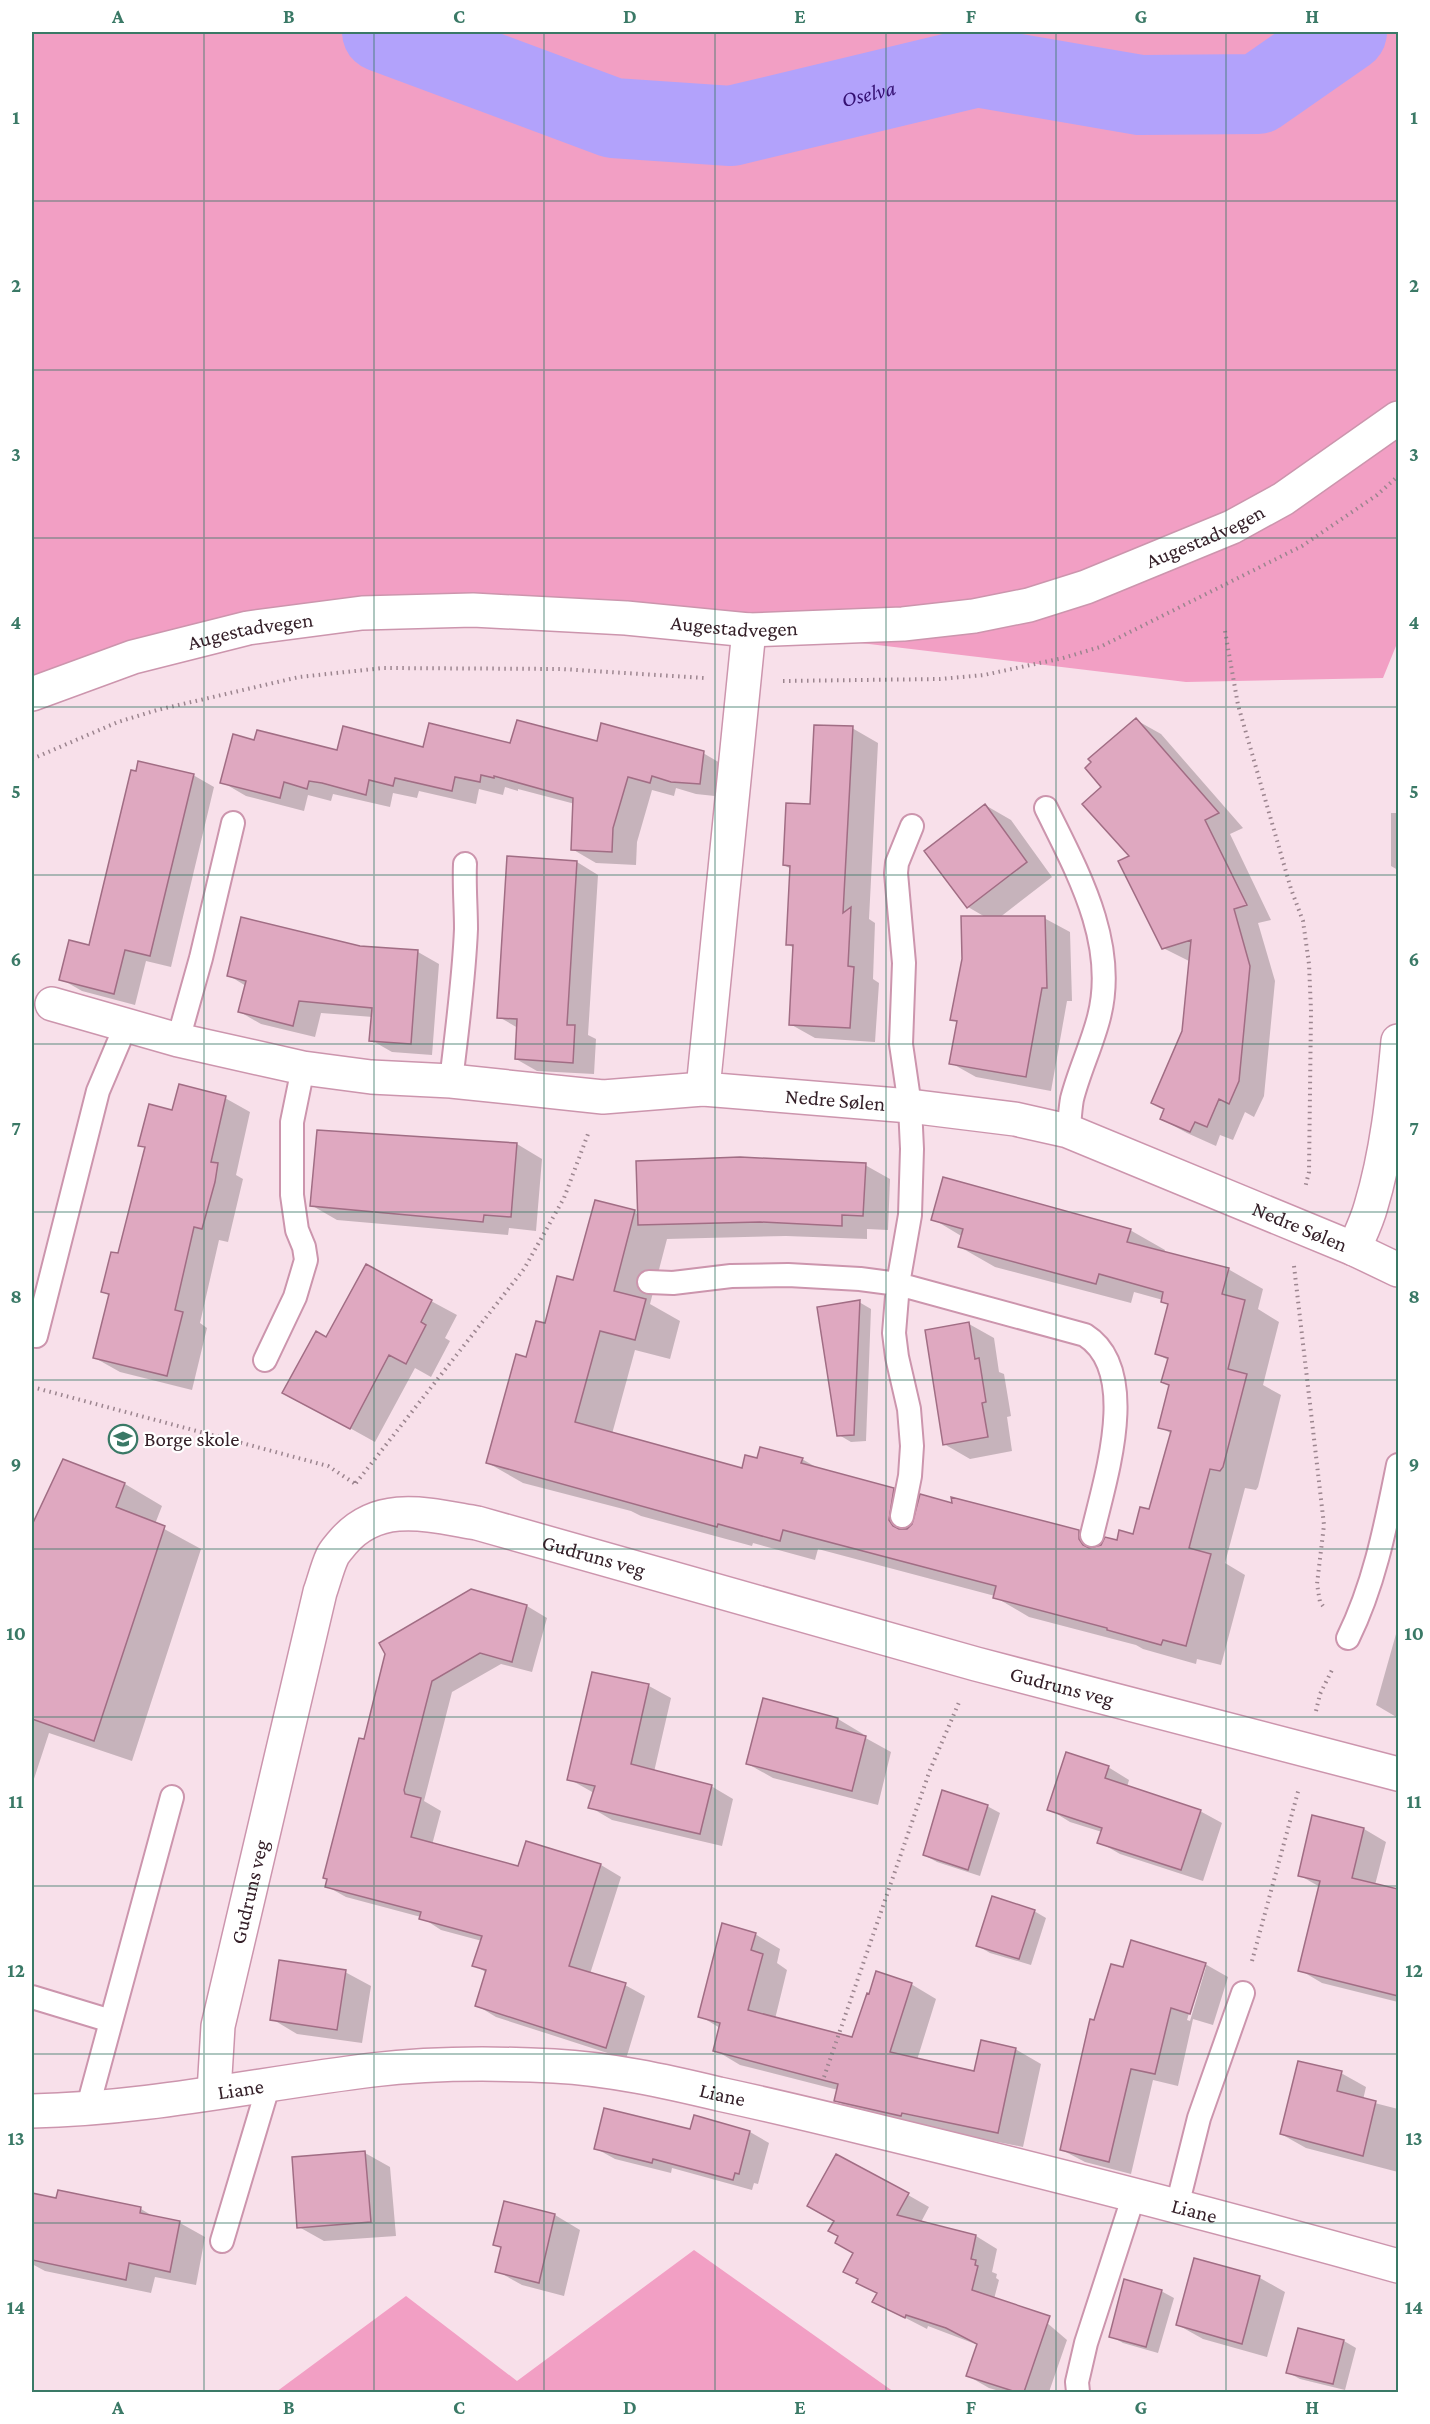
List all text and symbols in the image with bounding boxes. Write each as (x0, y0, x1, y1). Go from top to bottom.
text: A (111, 5, 125, 27)
text: B (283, 5, 295, 27)
text: C (453, 5, 465, 27)
text: D (623, 5, 637, 27)
text: E (794, 5, 806, 27)
text: F (966, 5, 977, 27)
text: G (1135, 5, 1148, 27)
text: H (1305, 5, 1319, 27)
water label: Oselva (839, 75, 898, 112)
text: 1 (12, 106, 20, 128)
text: 1 (1410, 106, 1418, 128)
text: 2 (11, 274, 21, 296)
text: 2 (1409, 274, 1419, 296)
text: 3 (11, 443, 21, 465)
text: 3 (1409, 443, 1419, 465)
street label: Augestadvegen (1142, 499, 1269, 573)
street label: Augestadvegen (185, 608, 315, 655)
street label: Augestadvegen (670, 610, 798, 642)
text: 4 (11, 611, 22, 633)
text: 4 (1409, 611, 1420, 633)
text: 5 (11, 780, 21, 802)
text: 5 (1409, 780, 1419, 802)
text: 6 (11, 948, 21, 970)
text: 6 (1409, 948, 1419, 970)
street label: Nedre Sølen (784, 1084, 886, 1116)
text: 7 (11, 1117, 21, 1139)
text: 7 (1409, 1117, 1419, 1139)
street label: Nedre Sølen (1249, 1196, 1351, 1257)
text: 8 (10, 1285, 22, 1307)
text: 8 (1408, 1285, 1420, 1307)
school or university icon: Borge skole (107, 1423, 139, 1455)
place label: Borge skole (144, 1427, 240, 1451)
text: 9 (11, 1453, 21, 1475)
text: 9 (1409, 1453, 1419, 1475)
street label: Gudruns veg (539, 1530, 648, 1582)
text: 10 (6, 1622, 26, 1644)
text: 10 (1404, 1622, 1424, 1644)
street label: Gudruns veg (1007, 1661, 1116, 1711)
text: 11 (9, 1790, 24, 1812)
text: 11 (1407, 1790, 1422, 1812)
street label: Gudruns veg (226, 1837, 273, 1946)
text: 12 (7, 1959, 25, 1981)
text: 12 (1405, 1959, 1423, 1981)
street label: Liane (216, 2074, 265, 2105)
street label: Liane (697, 2078, 748, 2111)
text: 13 (7, 2127, 25, 2149)
text: 13 (1405, 2127, 1423, 2149)
street label: Liane (1169, 2193, 1220, 2228)
text: 14 (7, 2296, 25, 2318)
text: 14 (1405, 2296, 1423, 2318)
text: A (111, 2396, 125, 2418)
text: B (283, 2396, 295, 2418)
text: C (453, 2396, 465, 2418)
text: D (623, 2396, 637, 2418)
text: E (794, 2396, 806, 2418)
text: F (966, 2396, 977, 2418)
text: G (1135, 2396, 1148, 2418)
text: H (1305, 2396, 1319, 2418)

